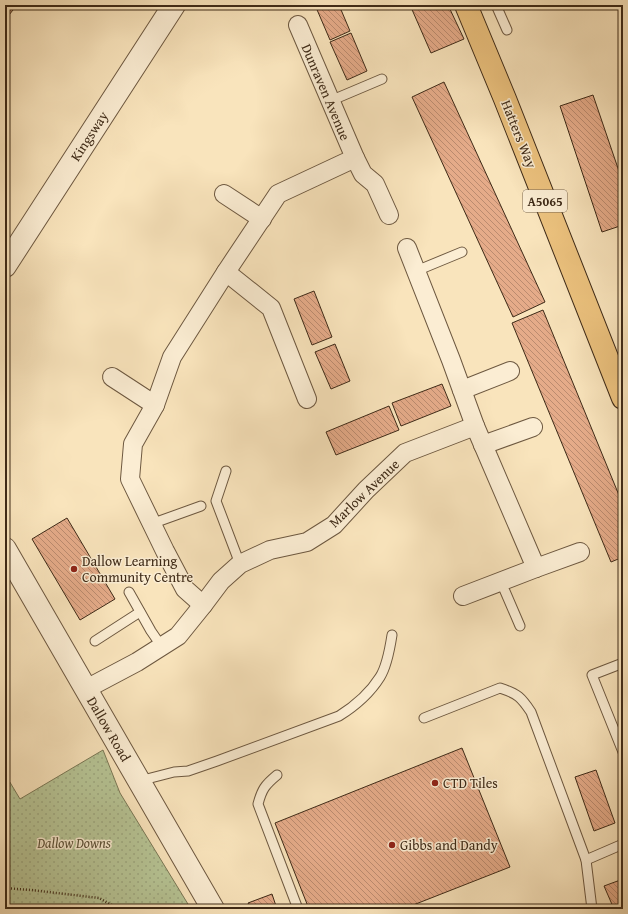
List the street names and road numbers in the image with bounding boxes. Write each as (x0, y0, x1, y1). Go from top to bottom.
street label: Dunraven Avenue (297, 41, 356, 144)
street label: Hatters Way (496, 97, 542, 171)
street label: Kingsway (65, 107, 113, 165)
road number: A5065 (523, 190, 567, 212)
street label: Marlow Avenue (324, 454, 404, 532)
street label: Dallow Road (82, 693, 136, 766)

